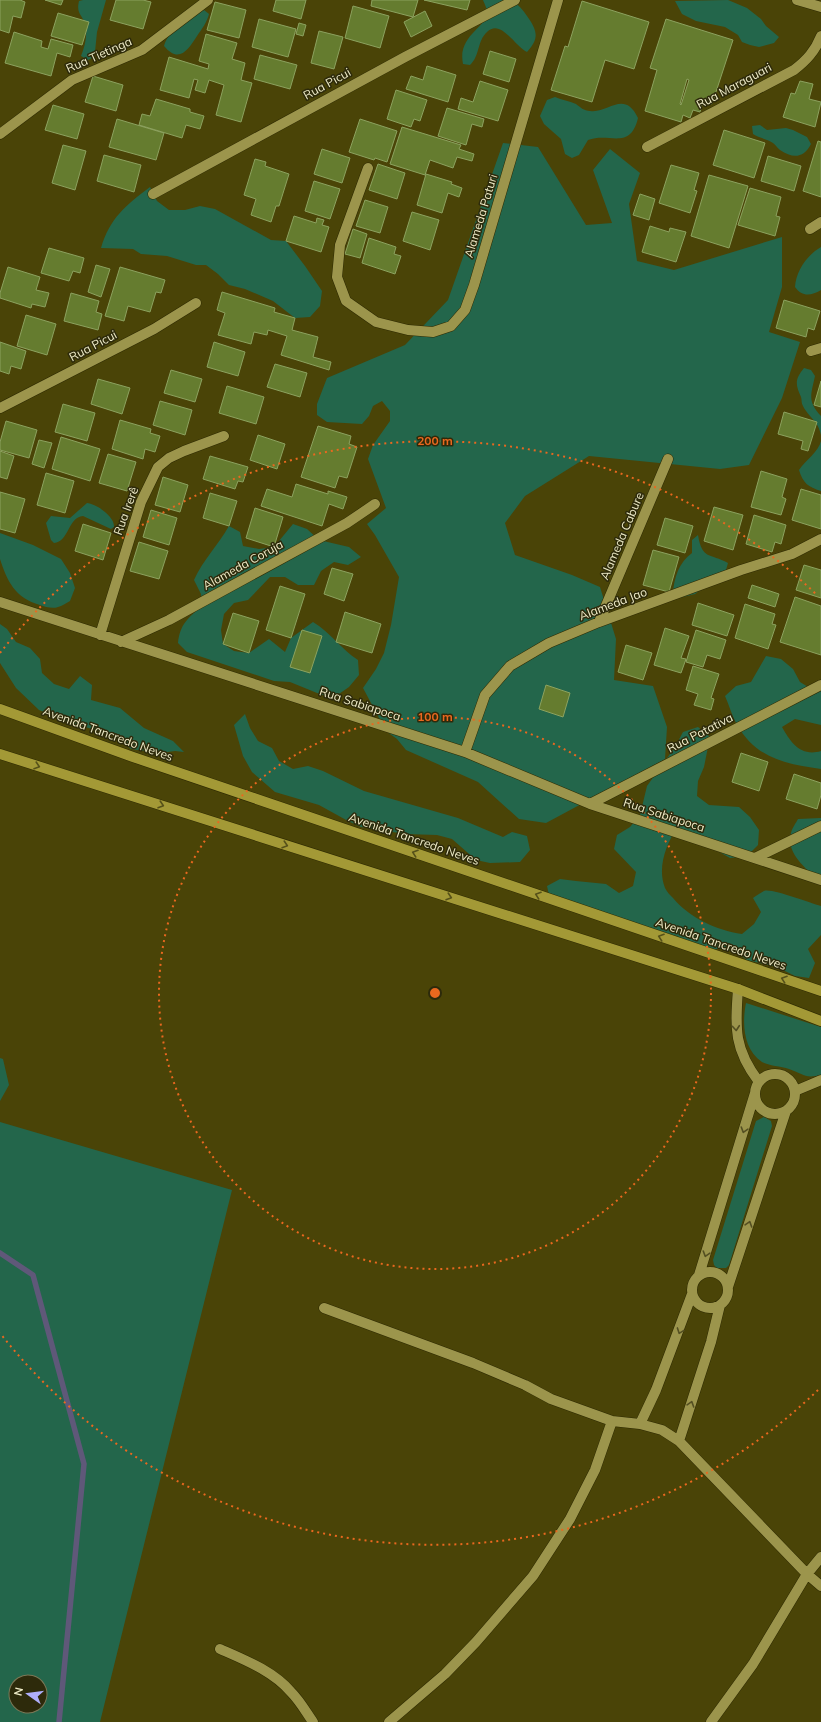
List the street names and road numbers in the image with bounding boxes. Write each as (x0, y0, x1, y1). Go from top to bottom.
street label: Rua Tietinga (63, 33, 134, 76)
street label: Rua Maraguari (694, 59, 774, 112)
street label: Rua Picui (300, 64, 353, 103)
street label: Alameda Paturi (461, 172, 500, 259)
street label: Rua Picui (66, 327, 119, 364)
street label: Rua Irerê (110, 485, 141, 537)
street label: Alameda Cabure (596, 490, 647, 582)
street label: Alameda Coruja (200, 536, 286, 593)
street label: Alameda Jao (577, 584, 649, 623)
street label: Rua Sabiapoca (318, 683, 403, 724)
street label: Avenida Tancredo Neves (41, 703, 175, 764)
street label: Rua Patativa (664, 709, 735, 756)
street label: Rua Sabiapoca (622, 794, 707, 835)
street label: Avenida Tancredo Neves (347, 809, 482, 868)
street label: Avenida Tancredo Neves (654, 914, 789, 973)

